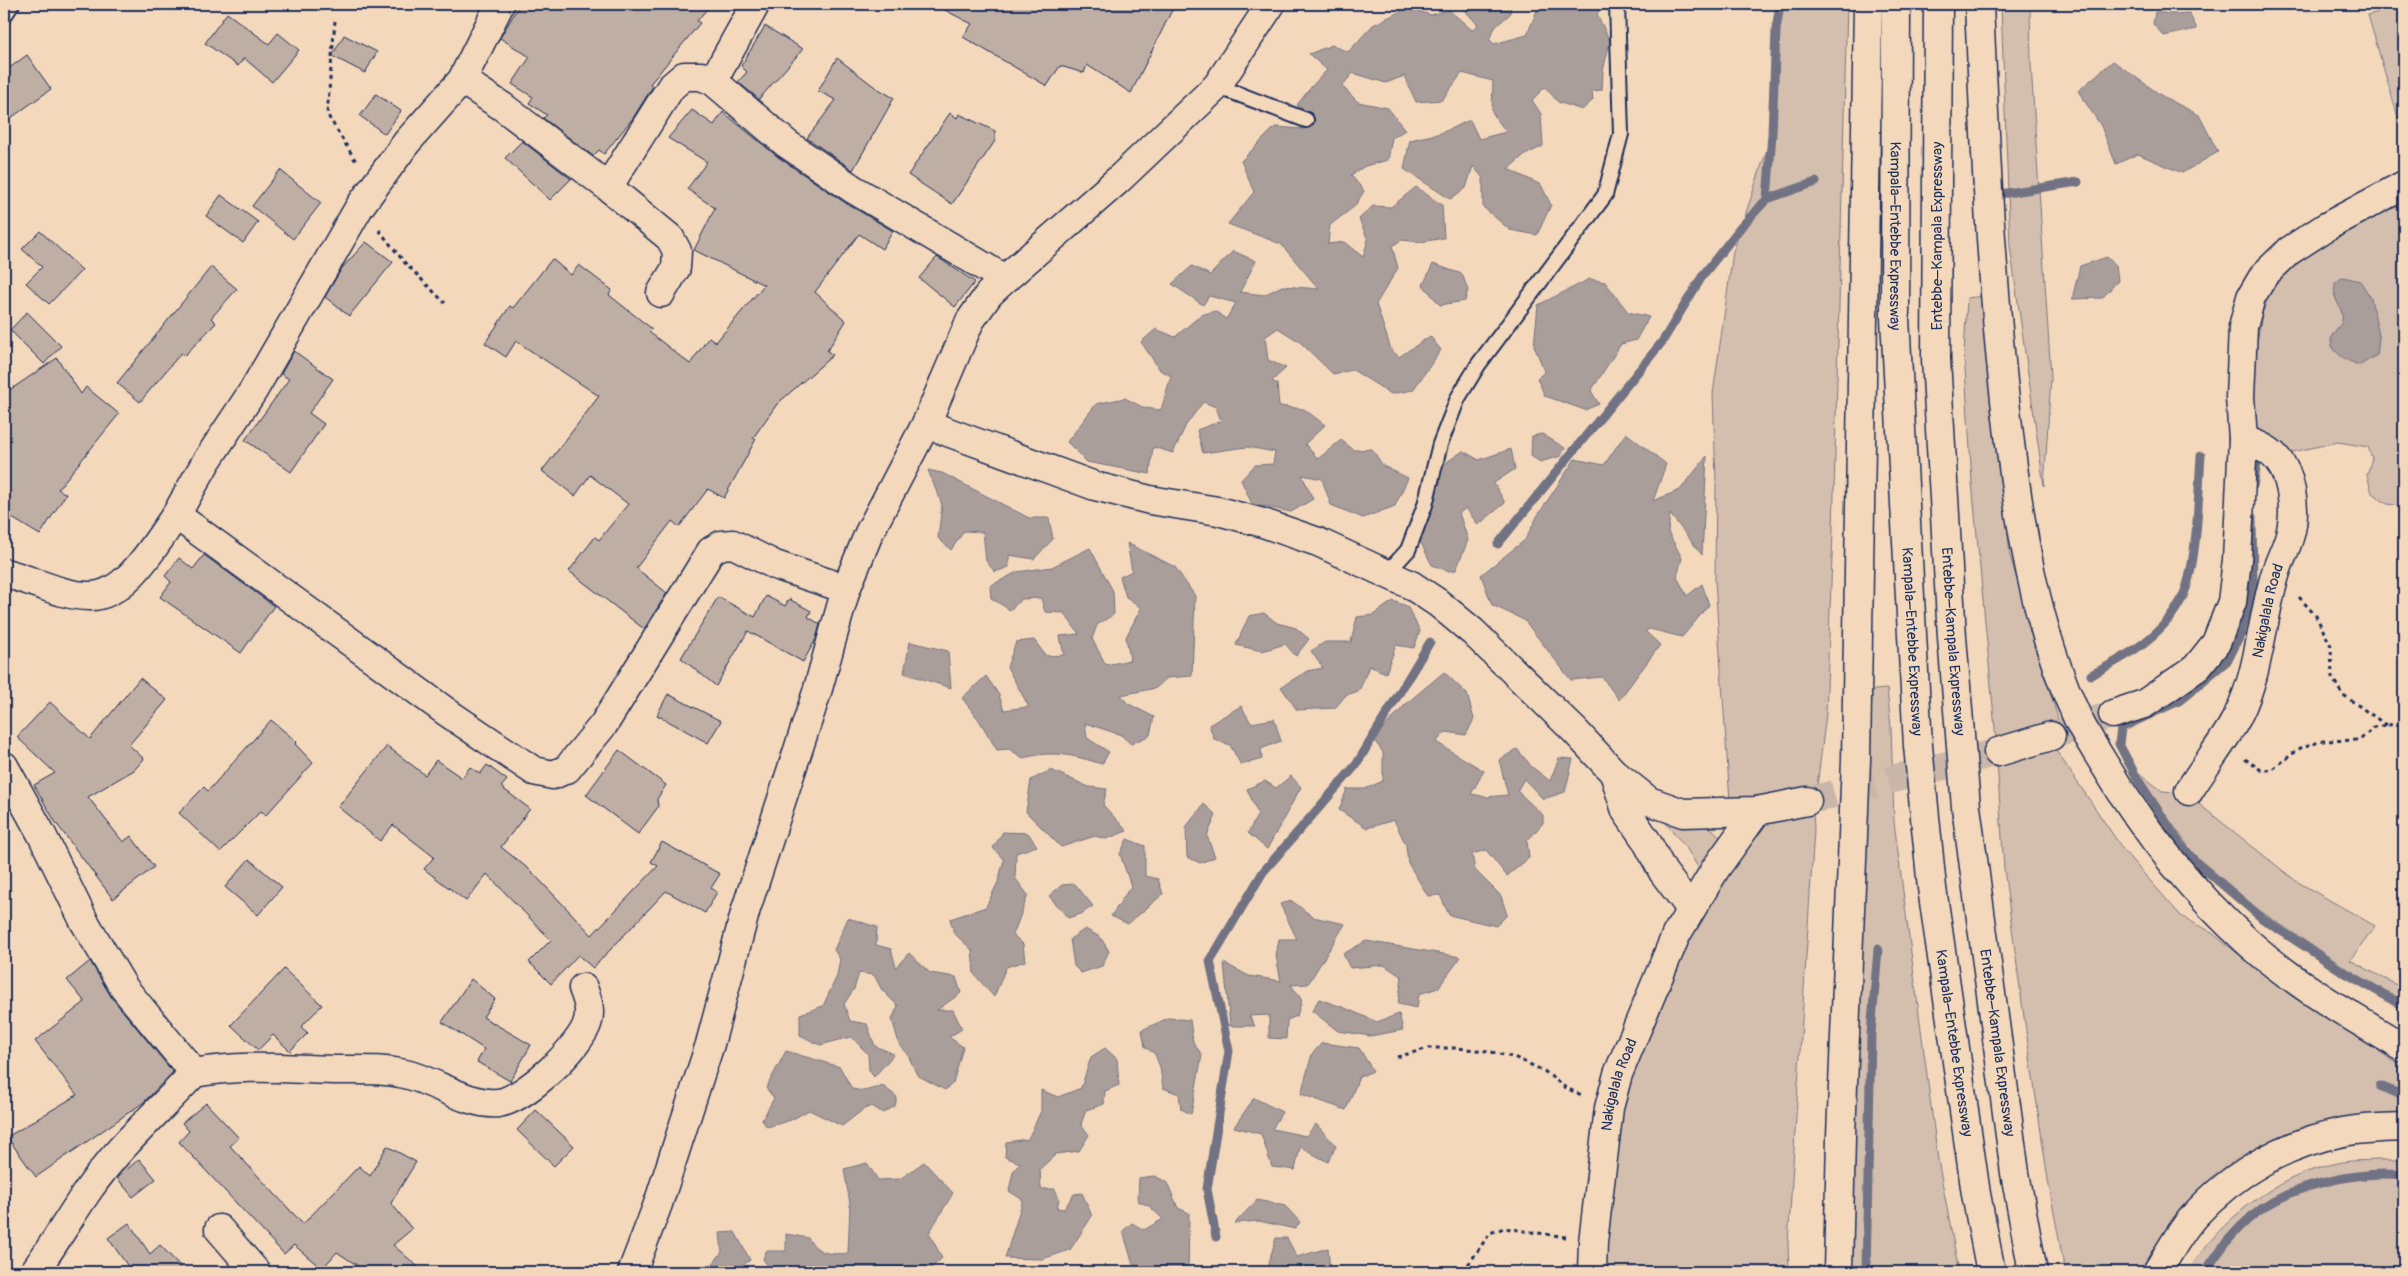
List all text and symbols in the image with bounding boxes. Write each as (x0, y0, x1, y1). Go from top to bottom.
street label: Kampala–Entebbe Expressway (1885, 141, 1905, 332)
street label: Entebbe–Kampala Expressway (1928, 141, 1947, 330)
street label: Kampala–Entebbe Expressway (1897, 547, 1926, 737)
street label: Entebbe–Kampala Expressway (1937, 547, 1969, 737)
street label: Nakigalala Road (2248, 561, 2288, 660)
street label: Kampala–Entebbe Expressway (1931, 948, 1977, 1139)
street label: Entebbe–Kampala Expressway (1975, 948, 2019, 1138)
street label: Nakigalala Road (1597, 1036, 1642, 1132)

